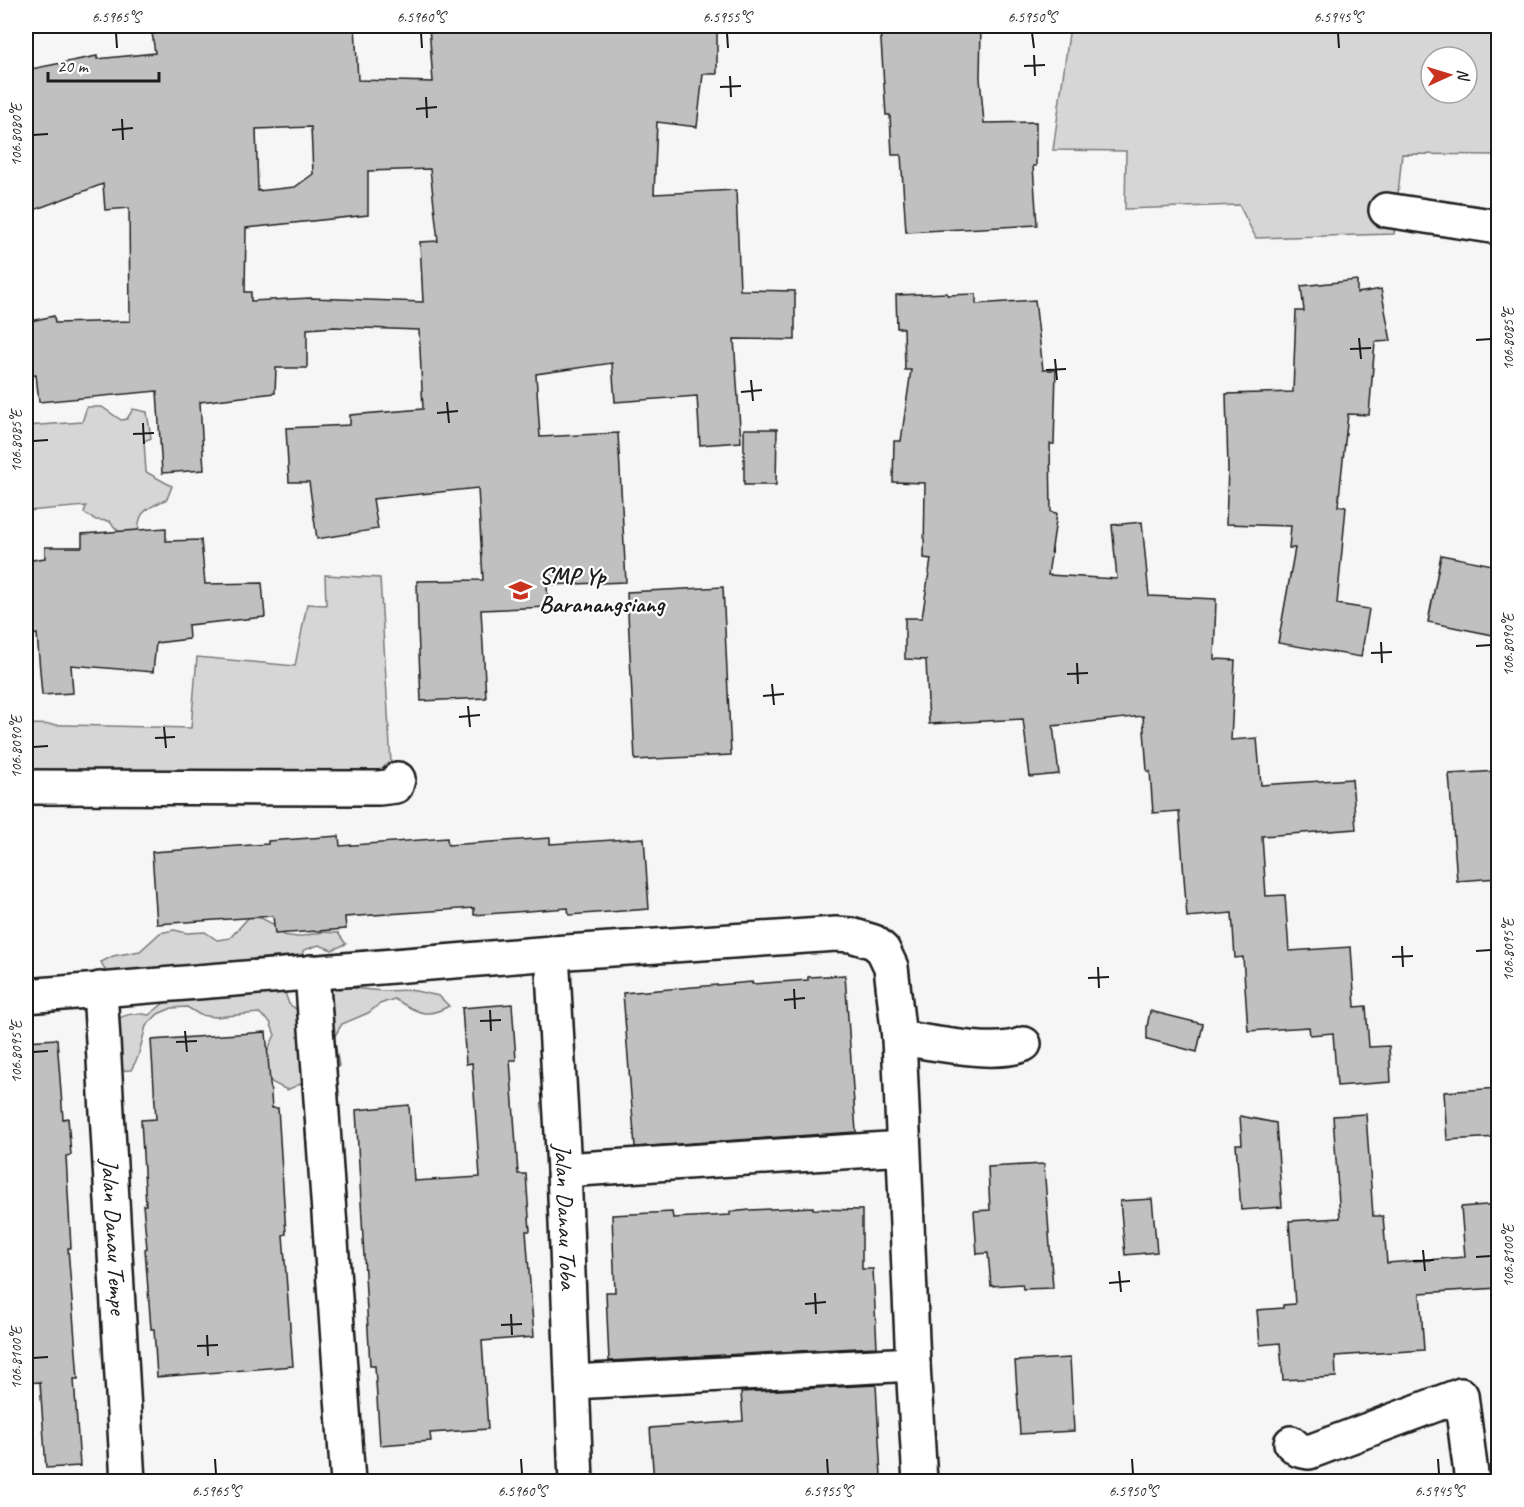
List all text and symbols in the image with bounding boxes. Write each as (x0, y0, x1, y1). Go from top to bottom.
text: 6.5965°S (92, 8, 143, 27)
text: 6.5960°S (397, 8, 448, 27)
text: 6.5955°S (703, 8, 754, 27)
text: 6.5950°S (1008, 8, 1059, 27)
text: 6.5945°S (1314, 8, 1365, 27)
scale bar (48, 45, 159, 83)
north arrow (1419, 45, 1479, 105)
text: 20 m (57, 55, 90, 77)
text: N (1453, 68, 1474, 83)
text: 106.8080°E (7, 102, 26, 166)
text: 106.8085°E (1499, 306, 1518, 370)
text: 106.8085°E (7, 408, 26, 472)
place label: SMP Yp Baranangsiang (539, 561, 667, 619)
school or university icon: SMP Yp Baranangsiang (508, 577, 534, 603)
text: 106.8090°E (1499, 612, 1518, 676)
text: 106.8090°E (7, 714, 26, 778)
text: 106.8095°E (1499, 917, 1518, 981)
text: 106.8095°E (7, 1019, 26, 1083)
street label: Jalan Danau Toba (548, 1142, 584, 1292)
street label: Jalan Danau Tempe (95, 1157, 134, 1317)
text: 106.8100°E (1499, 1223, 1518, 1287)
text: 106.8100°E (7, 1325, 26, 1389)
text: 6.5965°S (192, 1482, 243, 1501)
text: 6.5960°S (498, 1482, 549, 1501)
text: 6.5955°S (804, 1482, 855, 1501)
text: 6.5950°S (1109, 1482, 1160, 1501)
text: 6.5945°S (1415, 1482, 1466, 1501)

